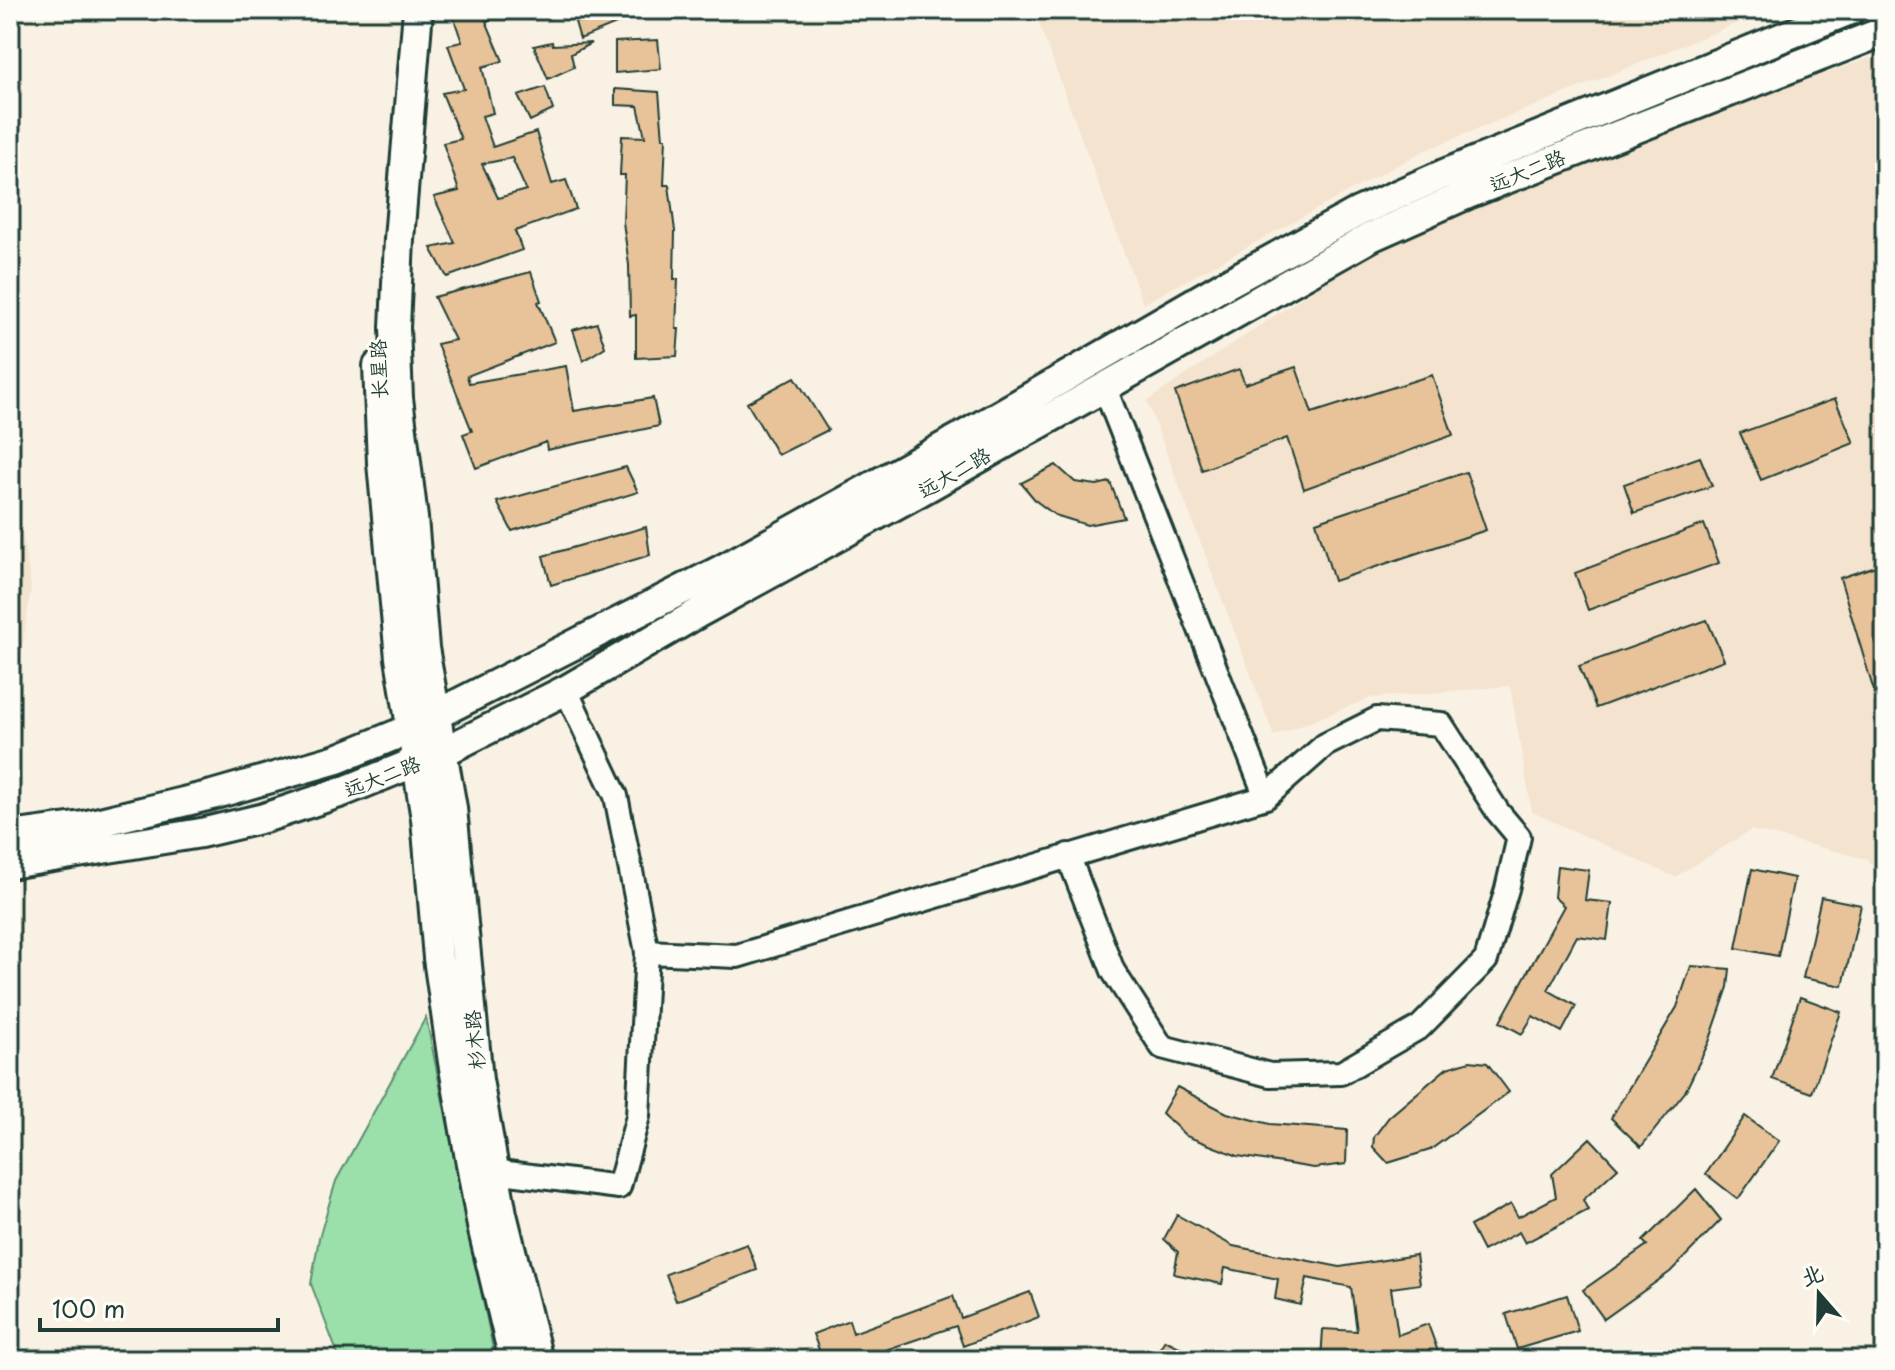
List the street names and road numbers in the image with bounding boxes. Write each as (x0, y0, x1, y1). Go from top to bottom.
street label: 远大二路 (1484, 141, 1571, 199)
street label: 长星路 (362, 337, 394, 400)
street label: 远大二路 (912, 439, 997, 505)
street label: 远大二路 (339, 747, 426, 804)
street label: 杉木路 (456, 1008, 492, 1071)

